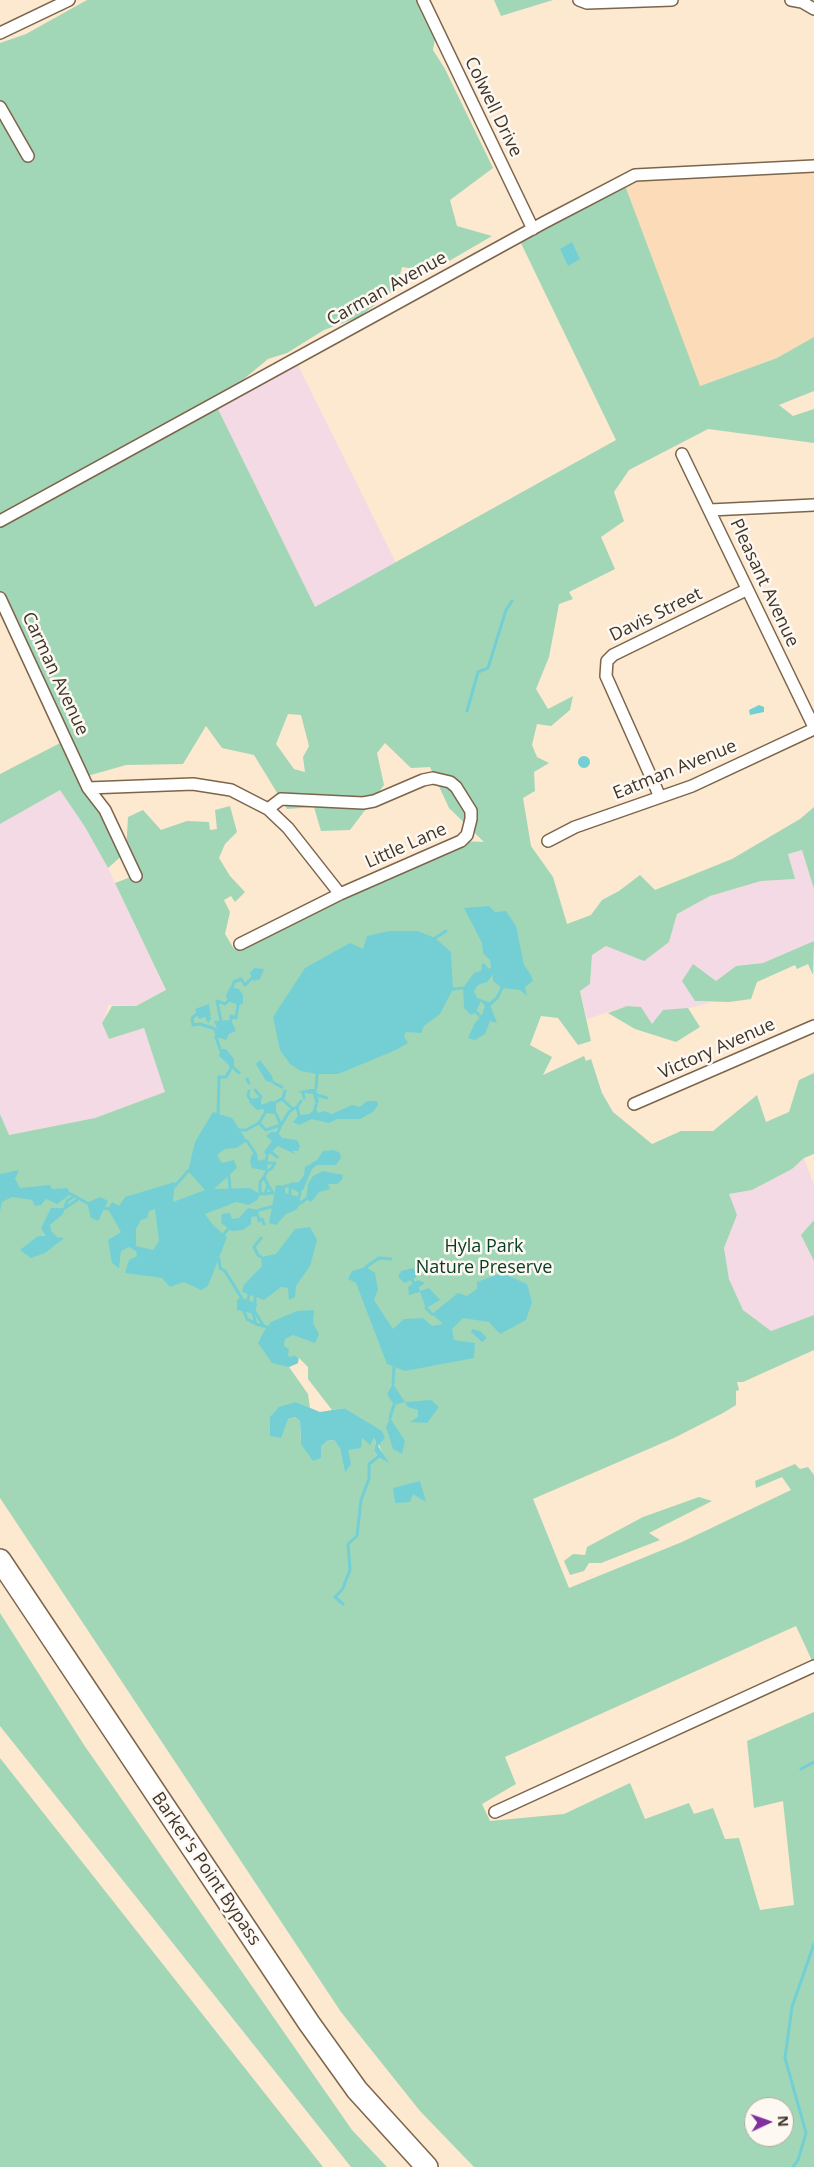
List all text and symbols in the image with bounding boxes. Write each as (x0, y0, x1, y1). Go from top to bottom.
street label: Colwell Drive (459, 53, 527, 161)
street label: Carman Avenue (323, 247, 451, 331)
street label: Pleasant Avenue (725, 516, 803, 650)
street label: Davis Street (606, 583, 706, 647)
street label: Carman Avenue (17, 609, 93, 739)
street label: Eatman Avenue (610, 735, 740, 805)
street label: Little Lane (362, 819, 450, 873)
street label: Victory Avenue (656, 1014, 778, 1084)
park label: Hyla Park Nature Preserve (416, 1236, 552, 1278)
street label: Barker's Point Bypass (147, 1788, 265, 1950)
north arrow (744, 2097, 794, 2147)
text: N (774, 2115, 793, 2127)

